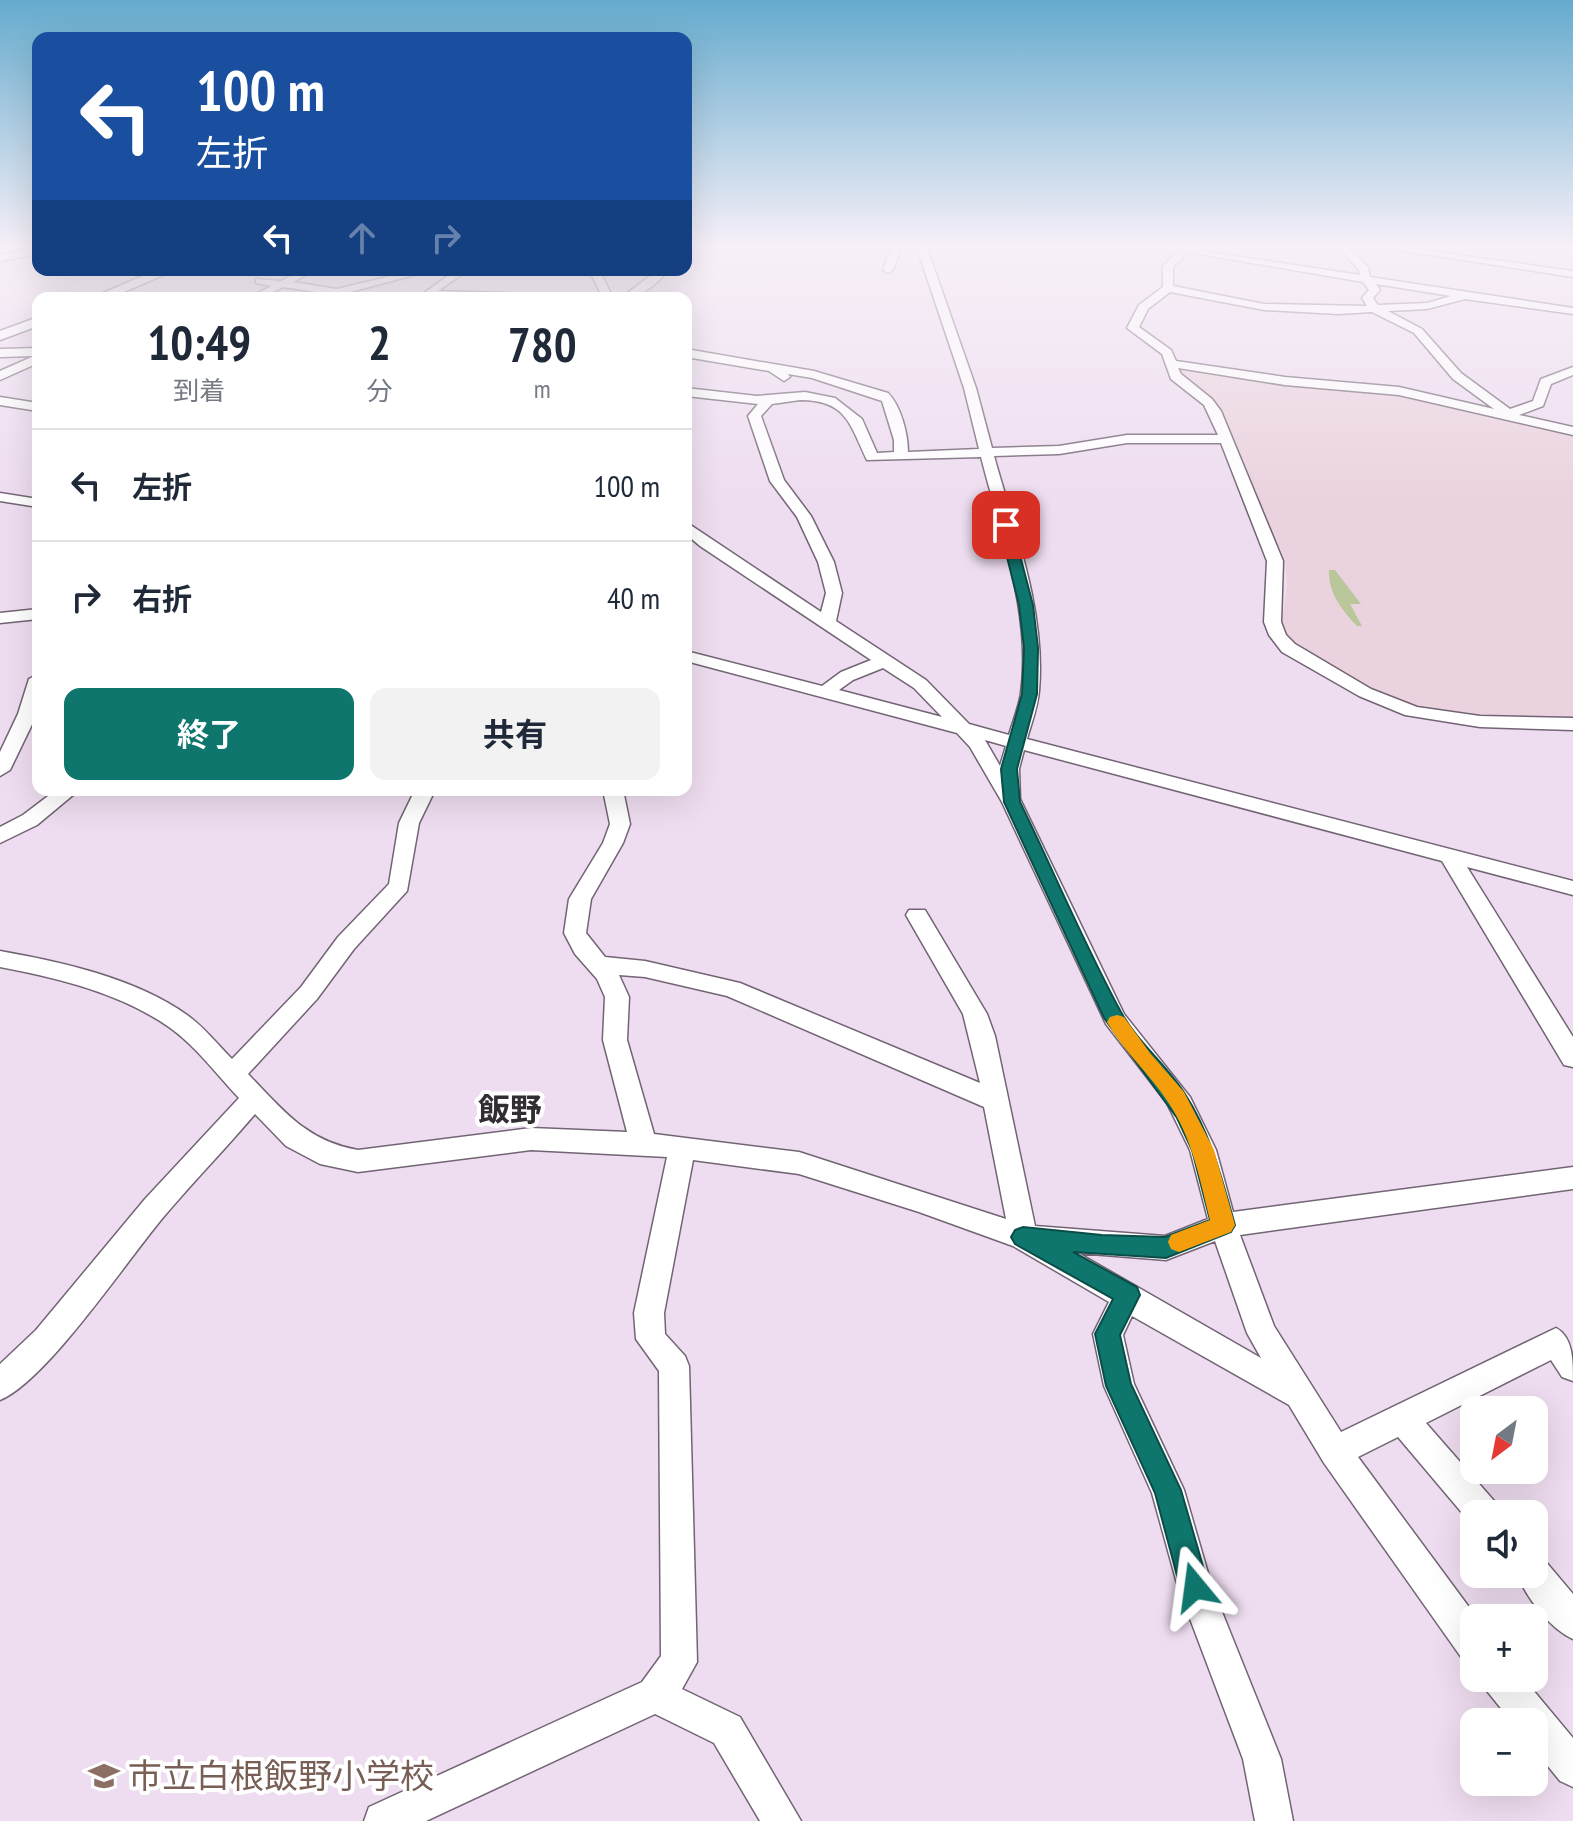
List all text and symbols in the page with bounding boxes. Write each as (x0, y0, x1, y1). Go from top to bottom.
text: 100 m (196, 54, 325, 126)
icon: left (64, 64, 168, 168)
text: 左折 (196, 129, 268, 176)
icon: left (256, 216, 300, 260)
icon: ahead (340, 216, 384, 260)
icon: right (424, 216, 468, 260)
text: 10:49 (147, 311, 251, 373)
text: 2 (368, 311, 391, 373)
text: 780 (508, 313, 577, 375)
text: m (534, 372, 551, 405)
text: 到着 (173, 374, 225, 407)
text: 分 (366, 374, 393, 407)
icon: left (64, 463, 108, 507)
text: 100 m (594, 466, 660, 505)
text: 左折 (132, 467, 192, 506)
pin (972, 491, 1040, 559)
icon: arrive (984, 503, 1028, 547)
icon: right (64, 575, 108, 619)
text: 40 m (607, 578, 660, 617)
text: 右折 (132, 579, 192, 618)
button: 終了 (64, 688, 354, 780)
button: 共有 (370, 688, 660, 780)
district label: 飯野 (478, 1088, 542, 1130)
north arrow (1460, 1396, 1548, 1484)
map controls (1460, 1396, 1548, 1796)
button: sound (1460, 1500, 1548, 1588)
position arrow (1153, 1545, 1237, 1629)
button: + (1460, 1604, 1548, 1692)
button: − (1460, 1708, 1548, 1796)
place label: 市立白根飯野小学校 (128, 1753, 434, 1797)
school or university icon: 市立白根飯野小学校 (87, 1759, 121, 1793)

